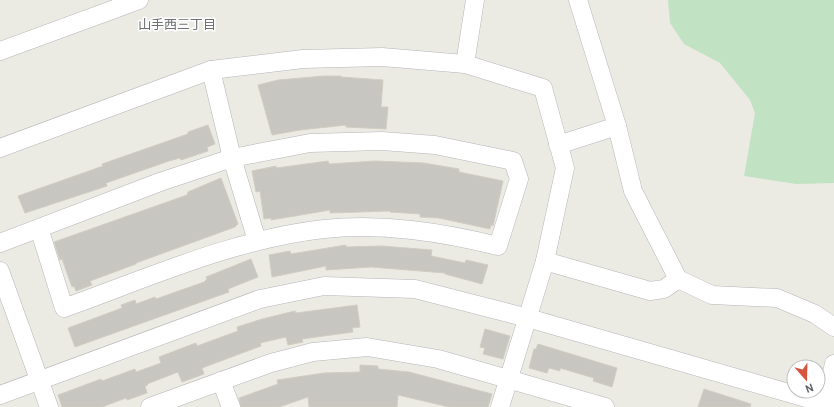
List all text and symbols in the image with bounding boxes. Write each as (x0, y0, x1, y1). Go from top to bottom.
district label: 山手西三丁目 (138, 16, 216, 32)
north arrow (786, 359, 826, 399)
text: N (803, 380, 815, 396)

